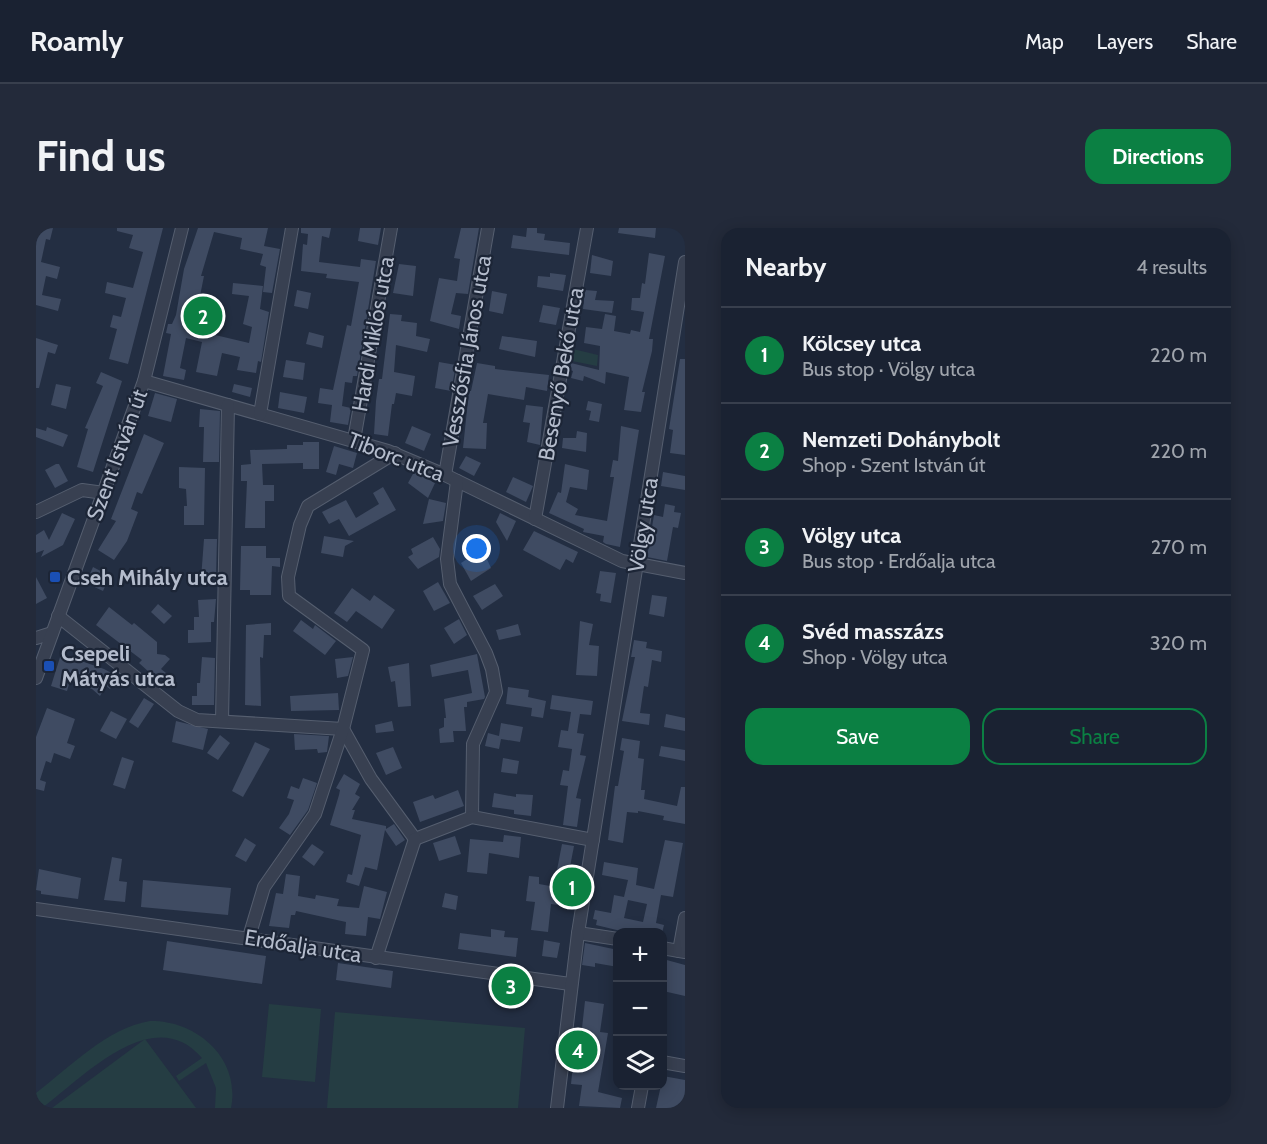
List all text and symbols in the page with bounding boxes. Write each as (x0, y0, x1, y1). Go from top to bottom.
text: Roamly (30, 24, 124, 58)
text: Map (1025, 29, 1064, 54)
text: Layers (1097, 29, 1153, 54)
text: Share (1186, 29, 1237, 54)
button: Directions (1085, 129, 1231, 184)
text: Find us (36, 130, 165, 182)
text: Nearby (745, 251, 826, 283)
street label: Vesszősfia János utca (437, 252, 497, 449)
street label: Hardi Miklós utca (346, 254, 400, 414)
text: 4 results (1136, 255, 1207, 279)
street label: Besenyő Bekő utca (532, 285, 590, 463)
pin: 2 (184, 294, 222, 338)
text: Kölcsey utca (802, 330, 921, 357)
text: 1 (761, 343, 768, 367)
text: 220 m (1150, 343, 1207, 367)
text: Bus stop · Völgy utca (802, 357, 975, 381)
street label: Szent István út (81, 385, 153, 524)
street label: Tiborc utca (344, 426, 449, 488)
text: Nemzeti Dohánybolt (802, 426, 1000, 453)
text: 2 (759, 439, 770, 463)
text: 220 m (1150, 439, 1207, 463)
text: Shop · Szent István út (802, 453, 986, 477)
street label: Völgy utca (622, 475, 664, 574)
text: Völgy utca (802, 522, 901, 549)
your location (462, 534, 491, 563)
text: 3 (759, 535, 770, 559)
text: 270 m (1151, 535, 1207, 559)
text: Bus stop · Erdőalja utca (802, 549, 995, 573)
place label: Cseh Mihály utca (67, 564, 228, 591)
marker: Cseh Mihály utca (48, 570, 62, 584)
text: Svéd masszázs (802, 618, 944, 645)
text: 4 (758, 631, 771, 655)
text: 320 m (1150, 631, 1207, 655)
place label: Csepeli Mátyás utca (61, 640, 175, 692)
text: Shop · Völgy utca (802, 645, 947, 669)
marker: Csepeli Mátyás utca (42, 659, 56, 673)
button: Save (745, 708, 970, 765)
button: Share (982, 708, 1207, 765)
pin: 1 (552, 864, 592, 910)
street label: Erdőalja utca (242, 923, 364, 969)
map controls (613, 928, 667, 1090)
button: + (613, 928, 667, 982)
pin: 3 (492, 964, 530, 1008)
button: − (613, 982, 667, 1036)
pin: 4 (558, 1028, 598, 1072)
button: layers (613, 1036, 667, 1090)

